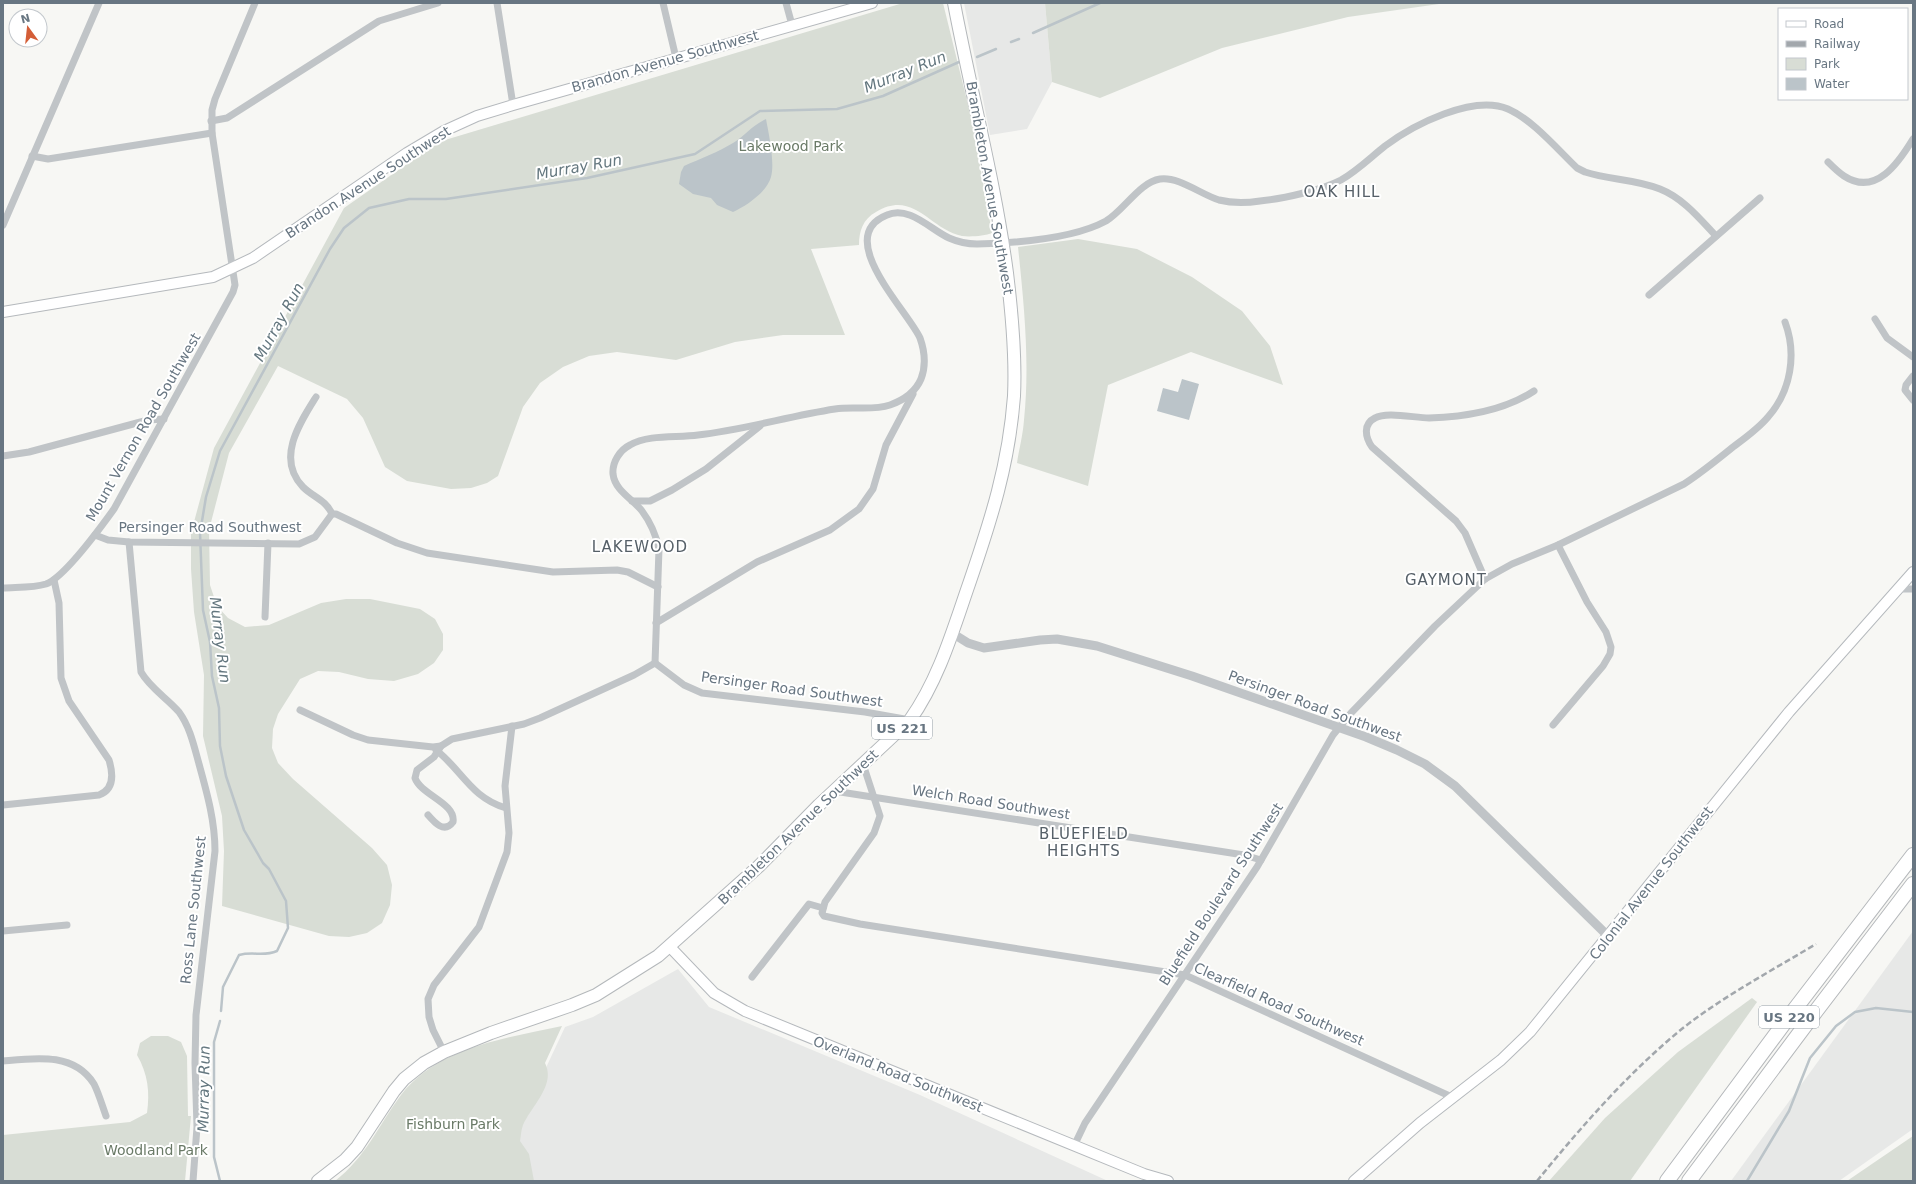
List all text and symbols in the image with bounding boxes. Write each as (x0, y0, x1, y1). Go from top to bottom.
north arrow (8, 8, 48, 48)
legend (1778, 8, 1908, 100)
text: N (19, 11, 32, 26)
text: Road (1814, 17, 1844, 31)
street label: Brandon Avenue Southwest (570, 26, 761, 95)
text: Railway (1814, 37, 1860, 51)
water label: Murray Run (861, 47, 949, 97)
text: Park (1814, 57, 1840, 71)
text: Water (1814, 77, 1850, 91)
street label: Brambleton Avenue Southwest (963, 80, 1017, 296)
street label: Brandon Avenue Southwest (282, 122, 454, 241)
park label: Lakewood Park (739, 138, 844, 154)
water label: Murray Run (535, 151, 623, 183)
district label: OAK HILL (1304, 183, 1380, 201)
water label: Murray Run (250, 280, 308, 364)
street label: Mount Vernon Road Southwest (82, 330, 204, 524)
street label: Persinger Road Southwest (118, 519, 302, 535)
district label: LAKEWOOD (592, 538, 688, 556)
district label: GAYMONT (1405, 571, 1487, 589)
water label: Murray Run (206, 596, 234, 684)
street label: Persinger Road Southwest (1226, 667, 1404, 745)
street label: Persinger Road Southwest (700, 668, 884, 710)
road number: US 221 (872, 717, 932, 739)
street label: Brambleton Avenue Southwest (715, 746, 882, 908)
street label: Welch Road Southwest (911, 782, 1072, 822)
street label: Bluefield Boulevard Southwest (1156, 799, 1286, 988)
street label: Colonial Avenue Southwest (1586, 803, 1716, 963)
district label: BLUEFIELD HEIGHTS (1039, 825, 1129, 860)
street label: Ross Lane Southwest (177, 835, 209, 985)
street label: Clearfield Road Southwest (1192, 959, 1367, 1049)
road number: US 220 (1759, 1006, 1819, 1028)
street label: Overland Road Southwest (811, 1033, 986, 1116)
water label: Murray Run (194, 1045, 214, 1133)
park label: Fishburn Park (406, 1116, 501, 1132)
park label: Woodland Park (104, 1142, 209, 1158)

